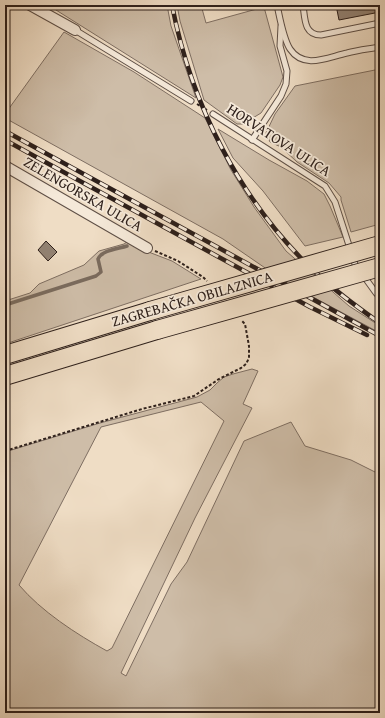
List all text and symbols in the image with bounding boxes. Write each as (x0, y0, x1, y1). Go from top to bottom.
street label: HORVATOVA ULICA (223, 98, 335, 181)
street label: ZELENGORSKA ULICA (20, 151, 147, 236)
street label: ZAGREBAČKA OBILAZNICA (109, 265, 275, 332)

